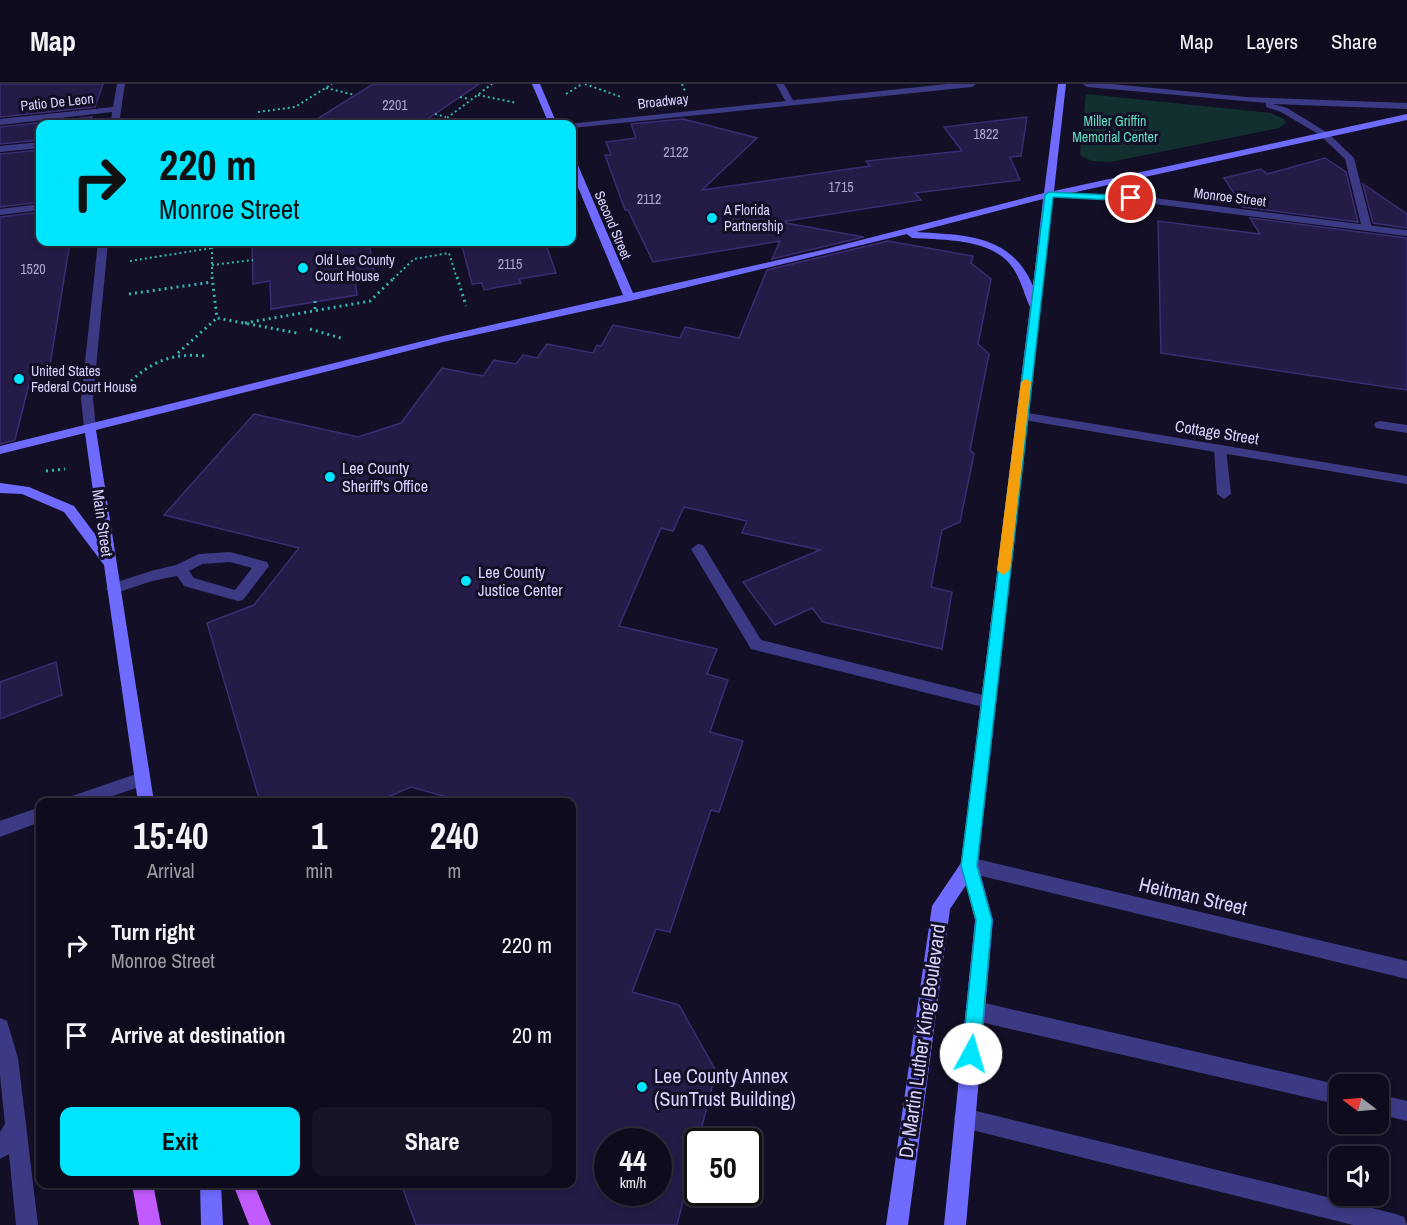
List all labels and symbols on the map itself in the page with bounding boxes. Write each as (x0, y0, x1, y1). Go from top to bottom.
street label: Patio De Leon (20, 89, 94, 115)
street label: Broadway (637, 89, 690, 113)
house number: 2201 (382, 96, 408, 114)
park label: Miller Griffin Memorial Center (1072, 112, 1158, 146)
house number: 1822 (973, 125, 999, 143)
house number: 2122 (663, 143, 689, 161)
pin (1105, 172, 1156, 223)
house number: 1715 (828, 178, 854, 196)
street label: Monroe Street (1193, 184, 1267, 210)
street label: Second Street (590, 188, 636, 262)
house number: 2112 (637, 190, 661, 208)
place label: A Florida Partnership (723, 201, 783, 235)
marker: A Florida Partnership (705, 211, 719, 225)
place label: Old Lee County Court House (315, 251, 395, 285)
house number: 2115 (498, 255, 522, 273)
house number: 1520 (20, 260, 46, 278)
marker: Old Lee County Court House (296, 261, 310, 275)
place label: United States Federal Court House (31, 362, 137, 396)
marker: United States Federal Court House (12, 372, 26, 386)
street label: Cottage Street (1173, 415, 1261, 450)
place label: Lee County Sheriff's Office (342, 457, 428, 497)
marker: Lee County Sheriff's Office (323, 470, 337, 484)
street label: Main Street (87, 488, 119, 558)
place label: Lee County Justice Center (478, 561, 563, 601)
marker: Lee County Justice Center (459, 574, 473, 588)
street label: Heitman Street (1136, 870, 1250, 921)
street label: Dr Martin Luther King Boulevard (892, 922, 951, 1160)
position arrow (939, 1022, 1003, 1086)
place label: Lee County Annex (SunTrust Building) (654, 1062, 796, 1112)
north arrow (1329, 1074, 1389, 1134)
marker: Lee County Annex (SunTrust Building) (635, 1080, 649, 1094)
speed limit sign: 50 (684, 1128, 762, 1206)

